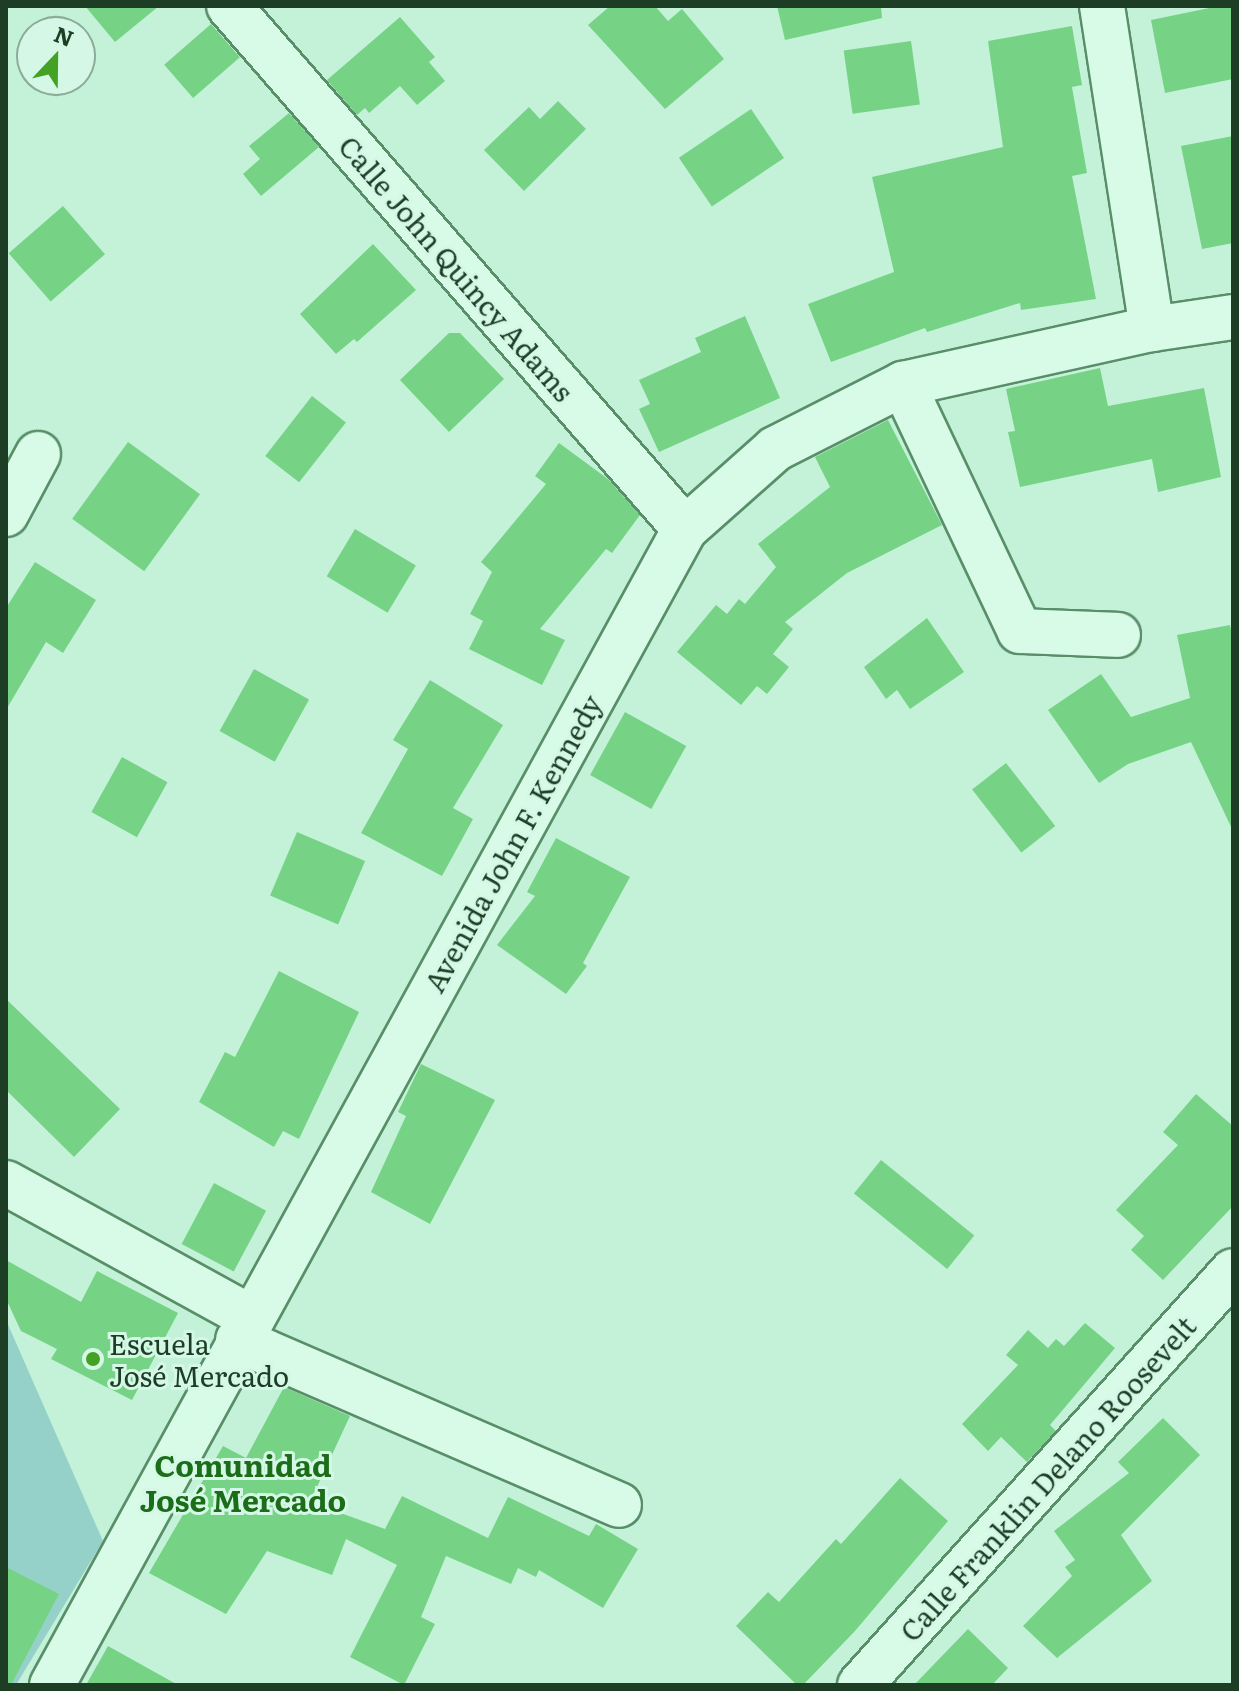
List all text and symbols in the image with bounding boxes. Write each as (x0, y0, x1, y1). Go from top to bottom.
north arrow (16, 16, 96, 96)
text: N (50, 16, 79, 54)
street label: Calle John Quincy Adams (333, 129, 581, 407)
street label: Avenida John F. Kennedy (416, 689, 608, 997)
street label: Calle Franklin Delano Roosevelt (892, 1309, 1202, 1647)
place label: Escuela José Mercado (109, 1326, 289, 1392)
marker: Escuela José Mercado (84, 1350, 102, 1368)
district label: Comunidad José Mercado (140, 1446, 346, 1516)

